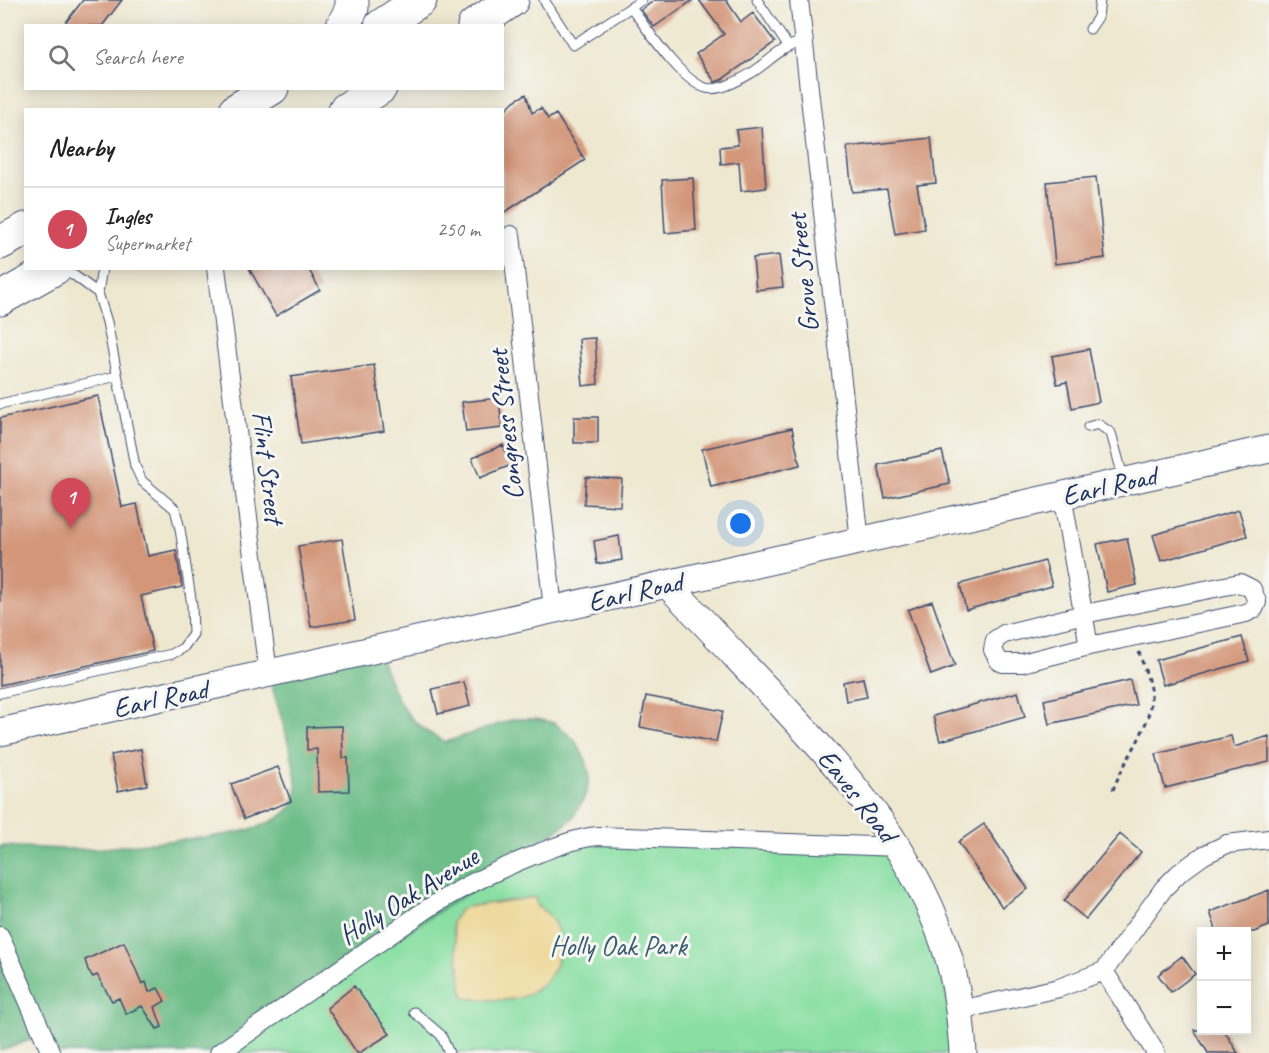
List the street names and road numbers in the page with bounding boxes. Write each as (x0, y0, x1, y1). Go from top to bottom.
street label: Grove Street (779, 209, 826, 334)
street label: Congress Street (480, 345, 531, 502)
street label: Flint Street (244, 409, 293, 529)
street label: Earl Road (1059, 457, 1164, 513)
street label: Earl Road (585, 563, 690, 619)
street label: Earl Road (110, 671, 214, 726)
street label: Eaves Road (810, 742, 907, 852)
street label: Holly Oak Avenue (332, 838, 486, 952)

